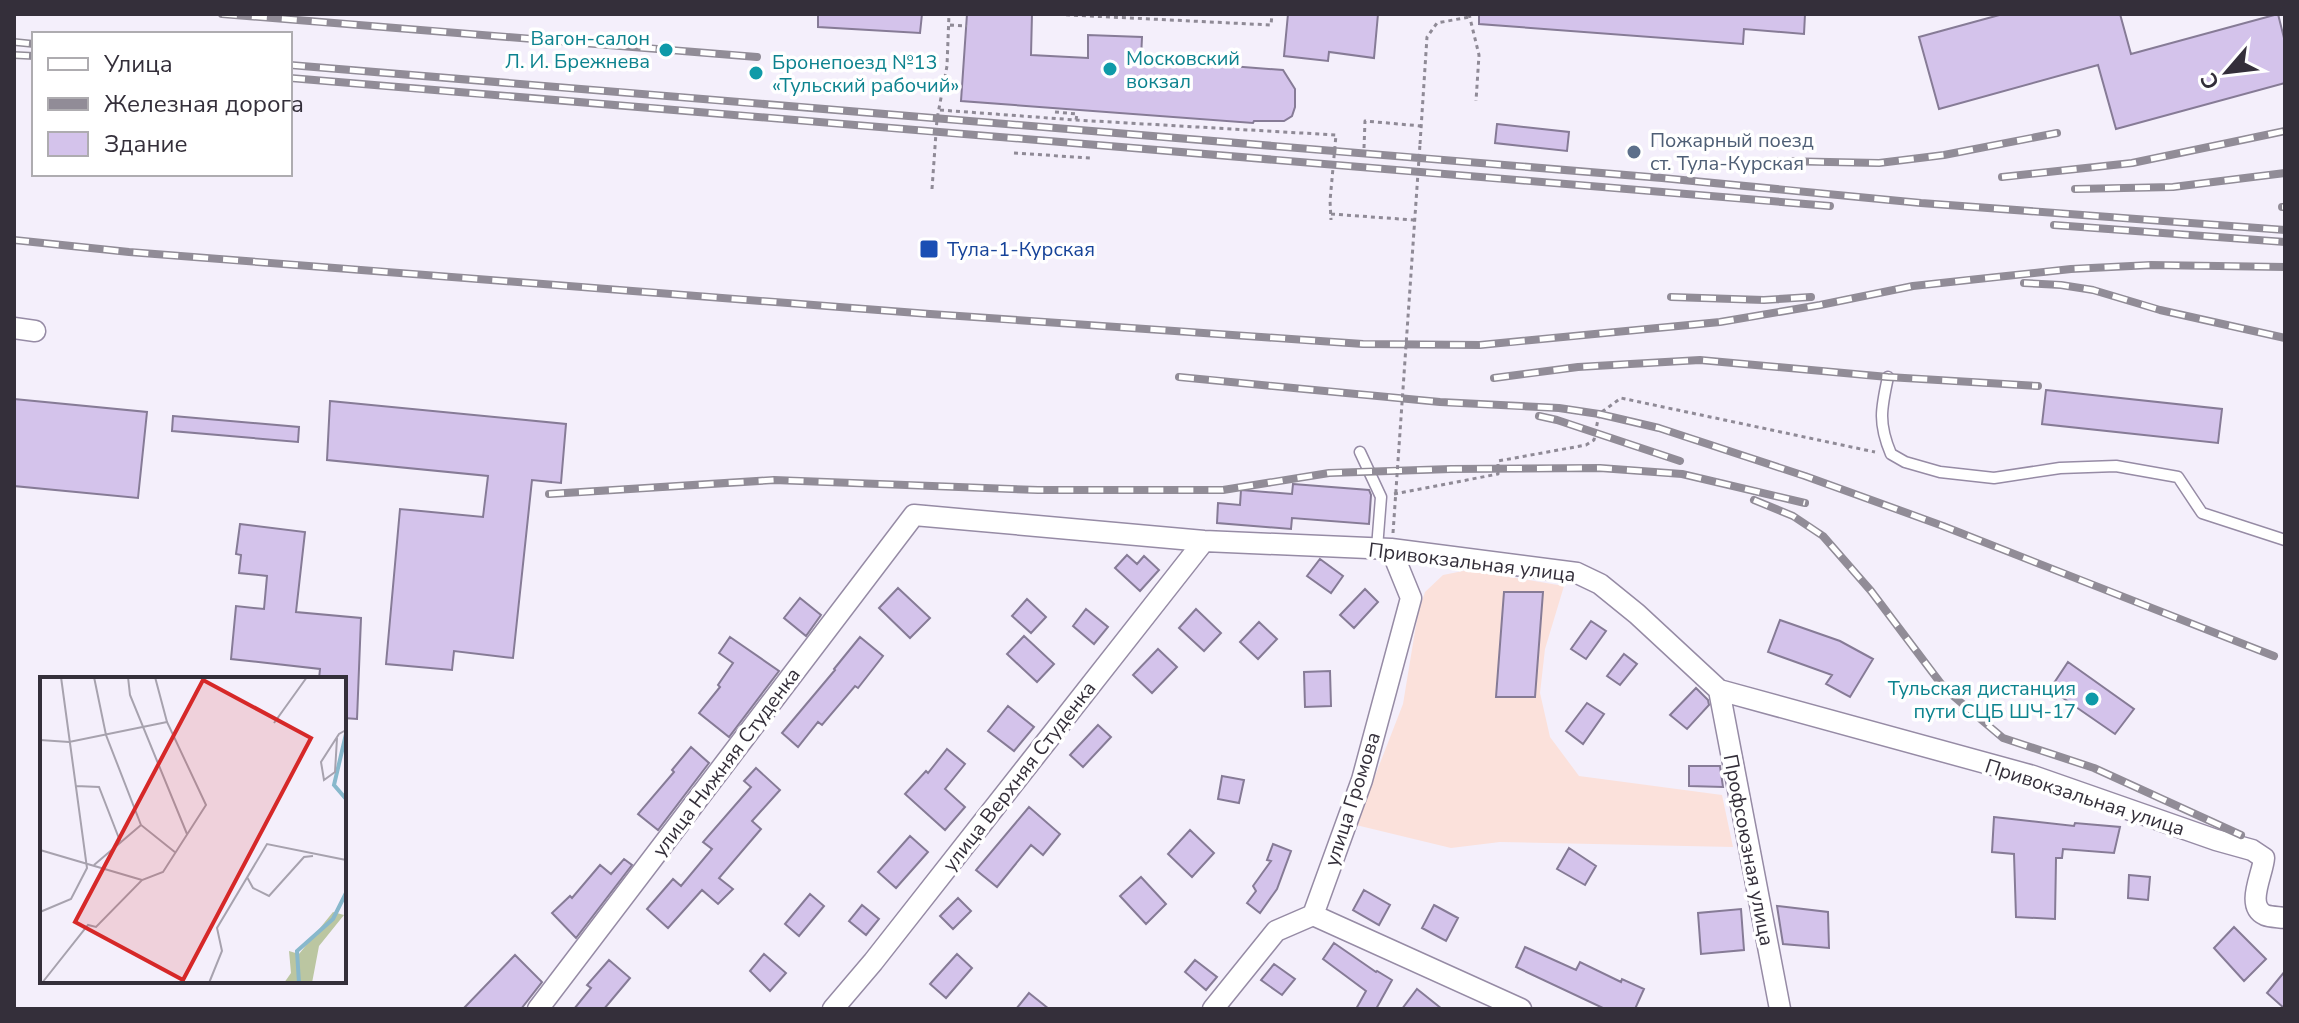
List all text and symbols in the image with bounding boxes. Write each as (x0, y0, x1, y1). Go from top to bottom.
place label: Вагон-салон Л. И. Брежнева (505, 25, 650, 75)
legend (32, 32, 292, 176)
north arrow (2187, 32, 2267, 112)
marker: Вагон-салон Л. И. Брежнева (657, 41, 675, 59)
place label: Московский вокзал (1126, 45, 1240, 95)
text: Улица (103, 48, 173, 80)
place label: Бронепоезд №13 «Тульский рабочий» (772, 49, 959, 99)
marker: Московский вокзал (1101, 60, 1119, 78)
marker: Бронепоезд №13 «Тульский рабочий» (747, 64, 765, 82)
text: С (2193, 67, 2227, 95)
text: Железная дорога (104, 88, 304, 120)
place label: Пожарный поезд ст. Тула-Курская (1650, 127, 1814, 177)
text: Здание (104, 128, 188, 160)
marker: Пожарный поезд ст. Тула-Курская (1625, 143, 1643, 161)
place label: Тула-1-Курская (947, 236, 1095, 263)
marker: Тула-1-Курская (918, 238, 940, 260)
street label: Привокзальная улица (1367, 536, 1577, 589)
street label: улица Нижняя Cтуденкa (646, 662, 806, 862)
place label: Тульская дистанция пути СЦБ ШЧ-17 (1888, 675, 2076, 725)
street label: улица Верхняя Cтуденка (937, 676, 1102, 877)
inset map (40, 677, 346, 983)
marker: Тульская дистанция пути СЦБ ШЧ-17 (2083, 690, 2101, 708)
street label: улица Громова (1318, 729, 1387, 870)
street label: Профсоюзная улица (1717, 752, 1780, 948)
street label: Привокзальная улица (1981, 752, 2188, 843)

